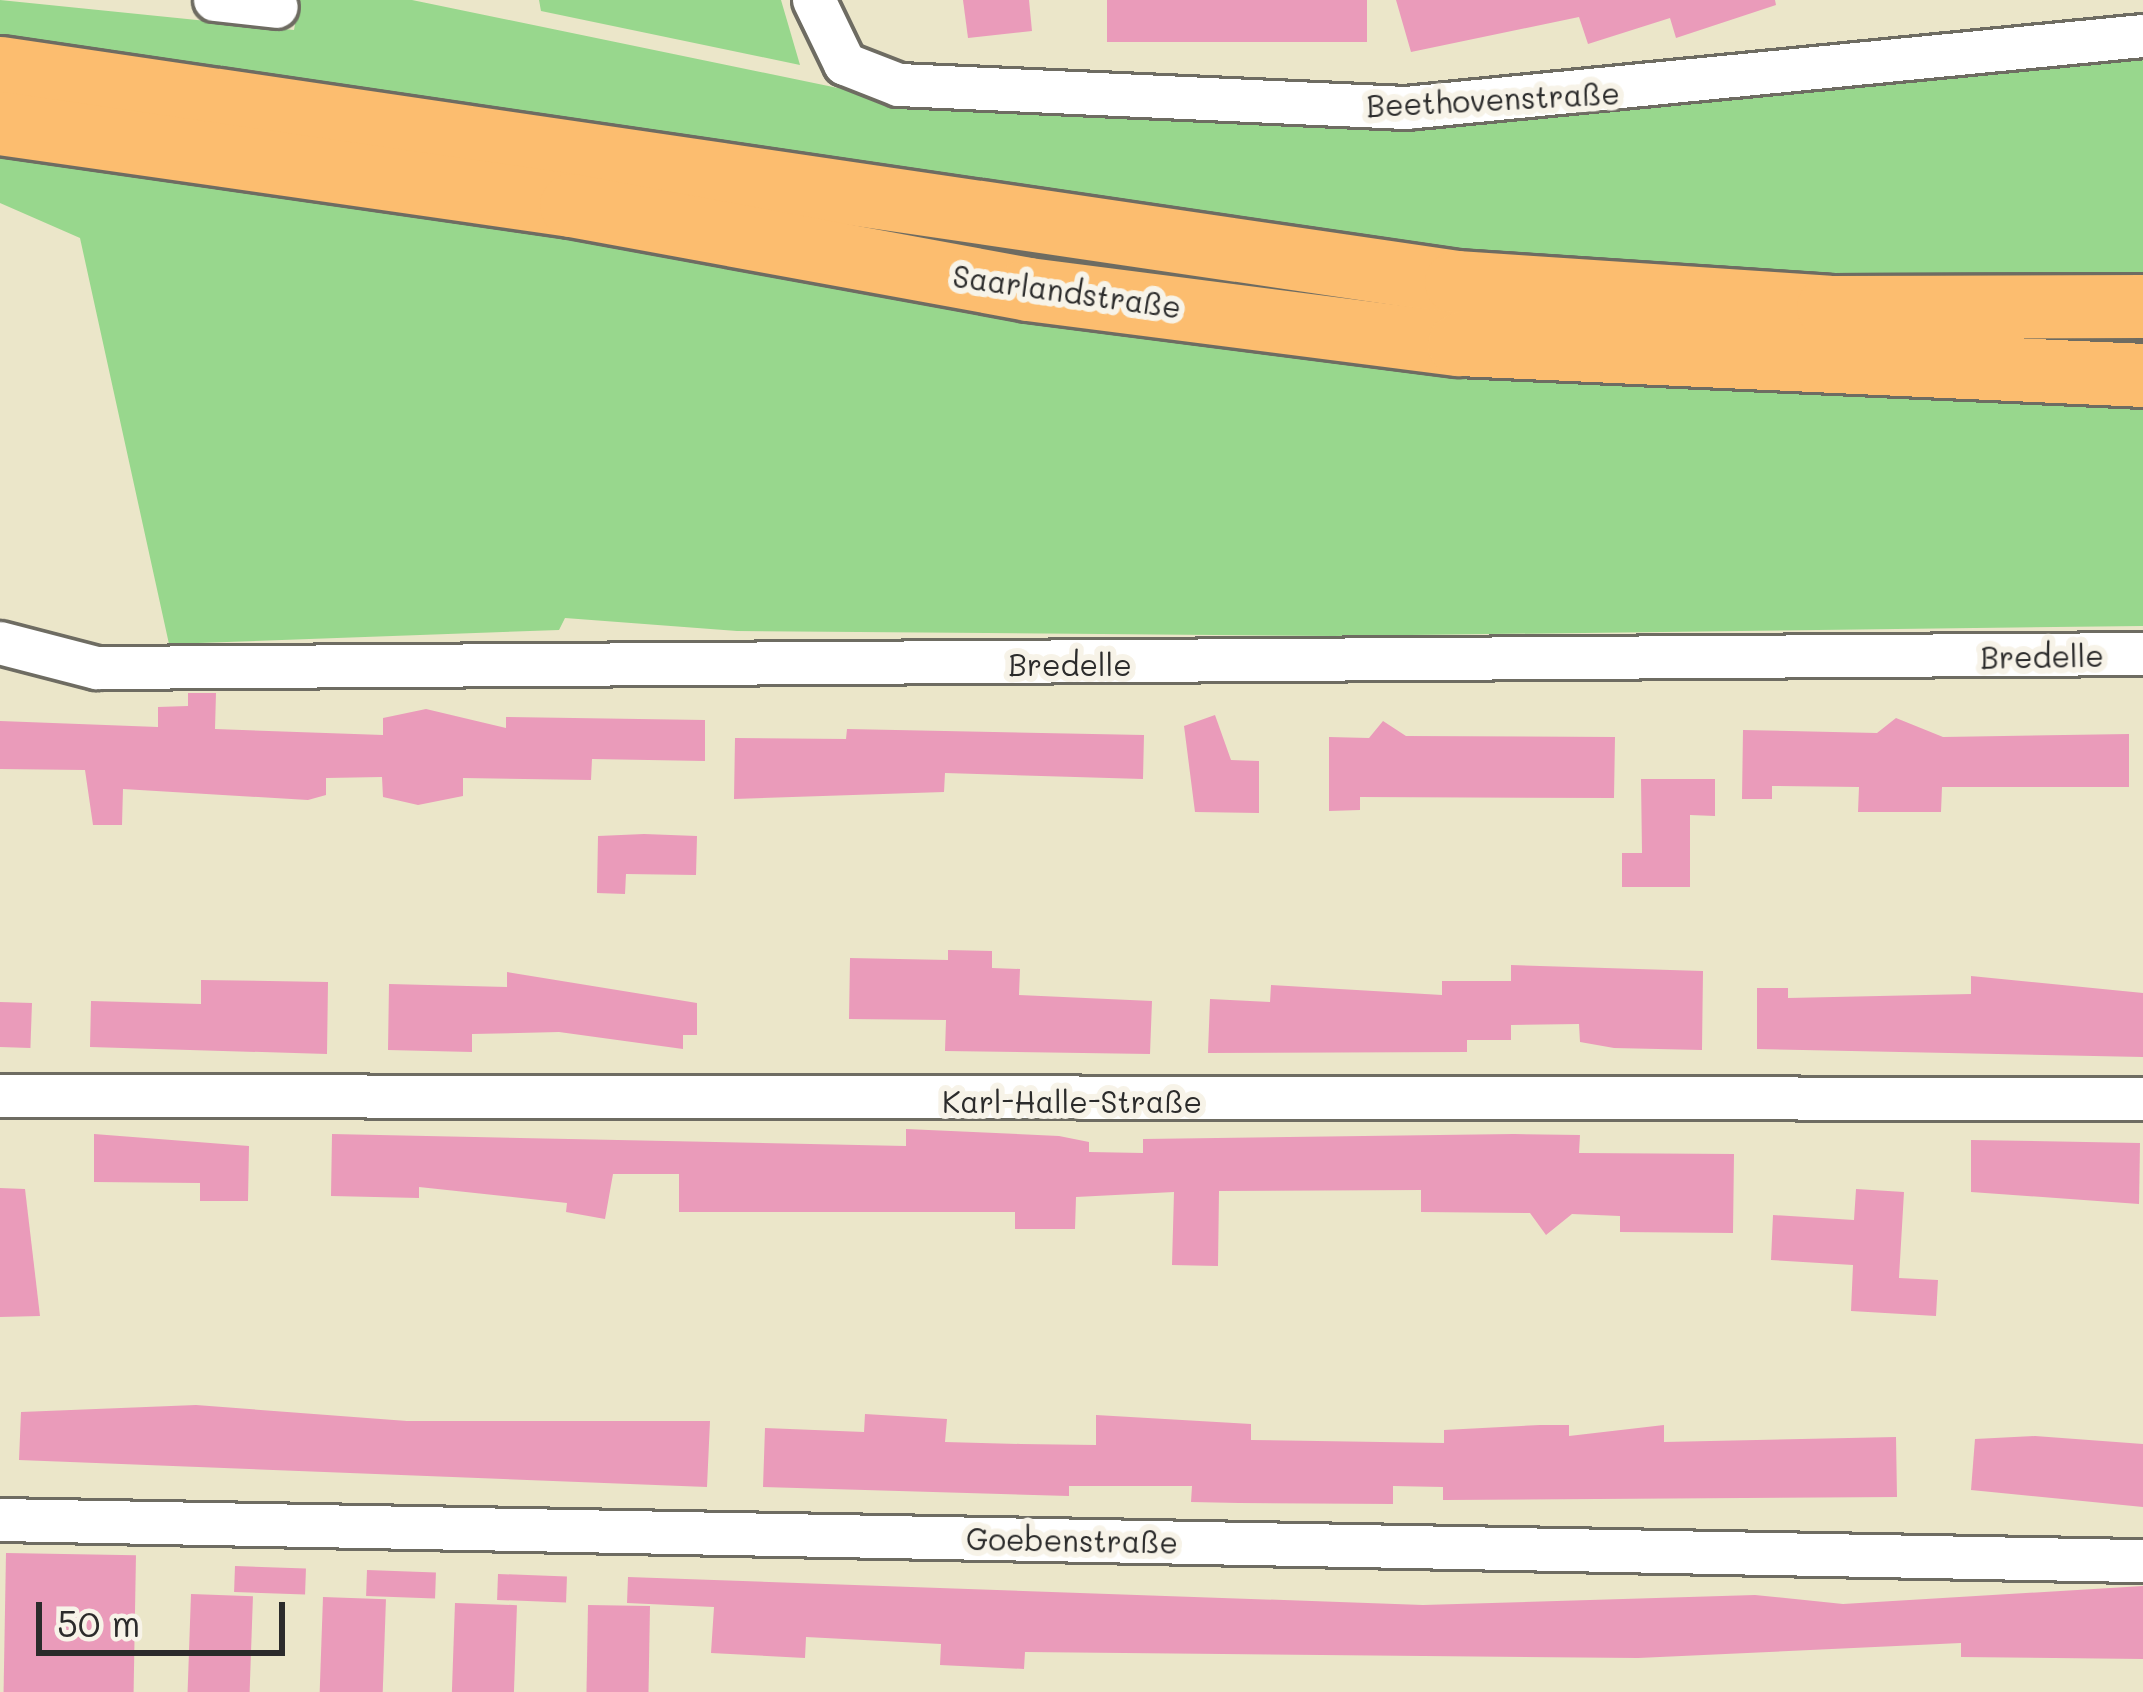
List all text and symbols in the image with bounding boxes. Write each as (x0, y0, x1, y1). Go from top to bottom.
street label: Beethovenstraße (1365, 74, 1621, 124)
street label: Saarlandstraße (950, 257, 1184, 325)
street label: Bredelle (1980, 637, 2104, 675)
street label: Bredelle (1008, 646, 1132, 682)
street label: Karl-Halle-Straße (942, 1083, 1202, 1119)
street label: Goebenstraße (966, 1520, 1178, 1560)
scale bar (42, 1578, 291, 1652)
text: 50 m (57, 1599, 140, 1646)

